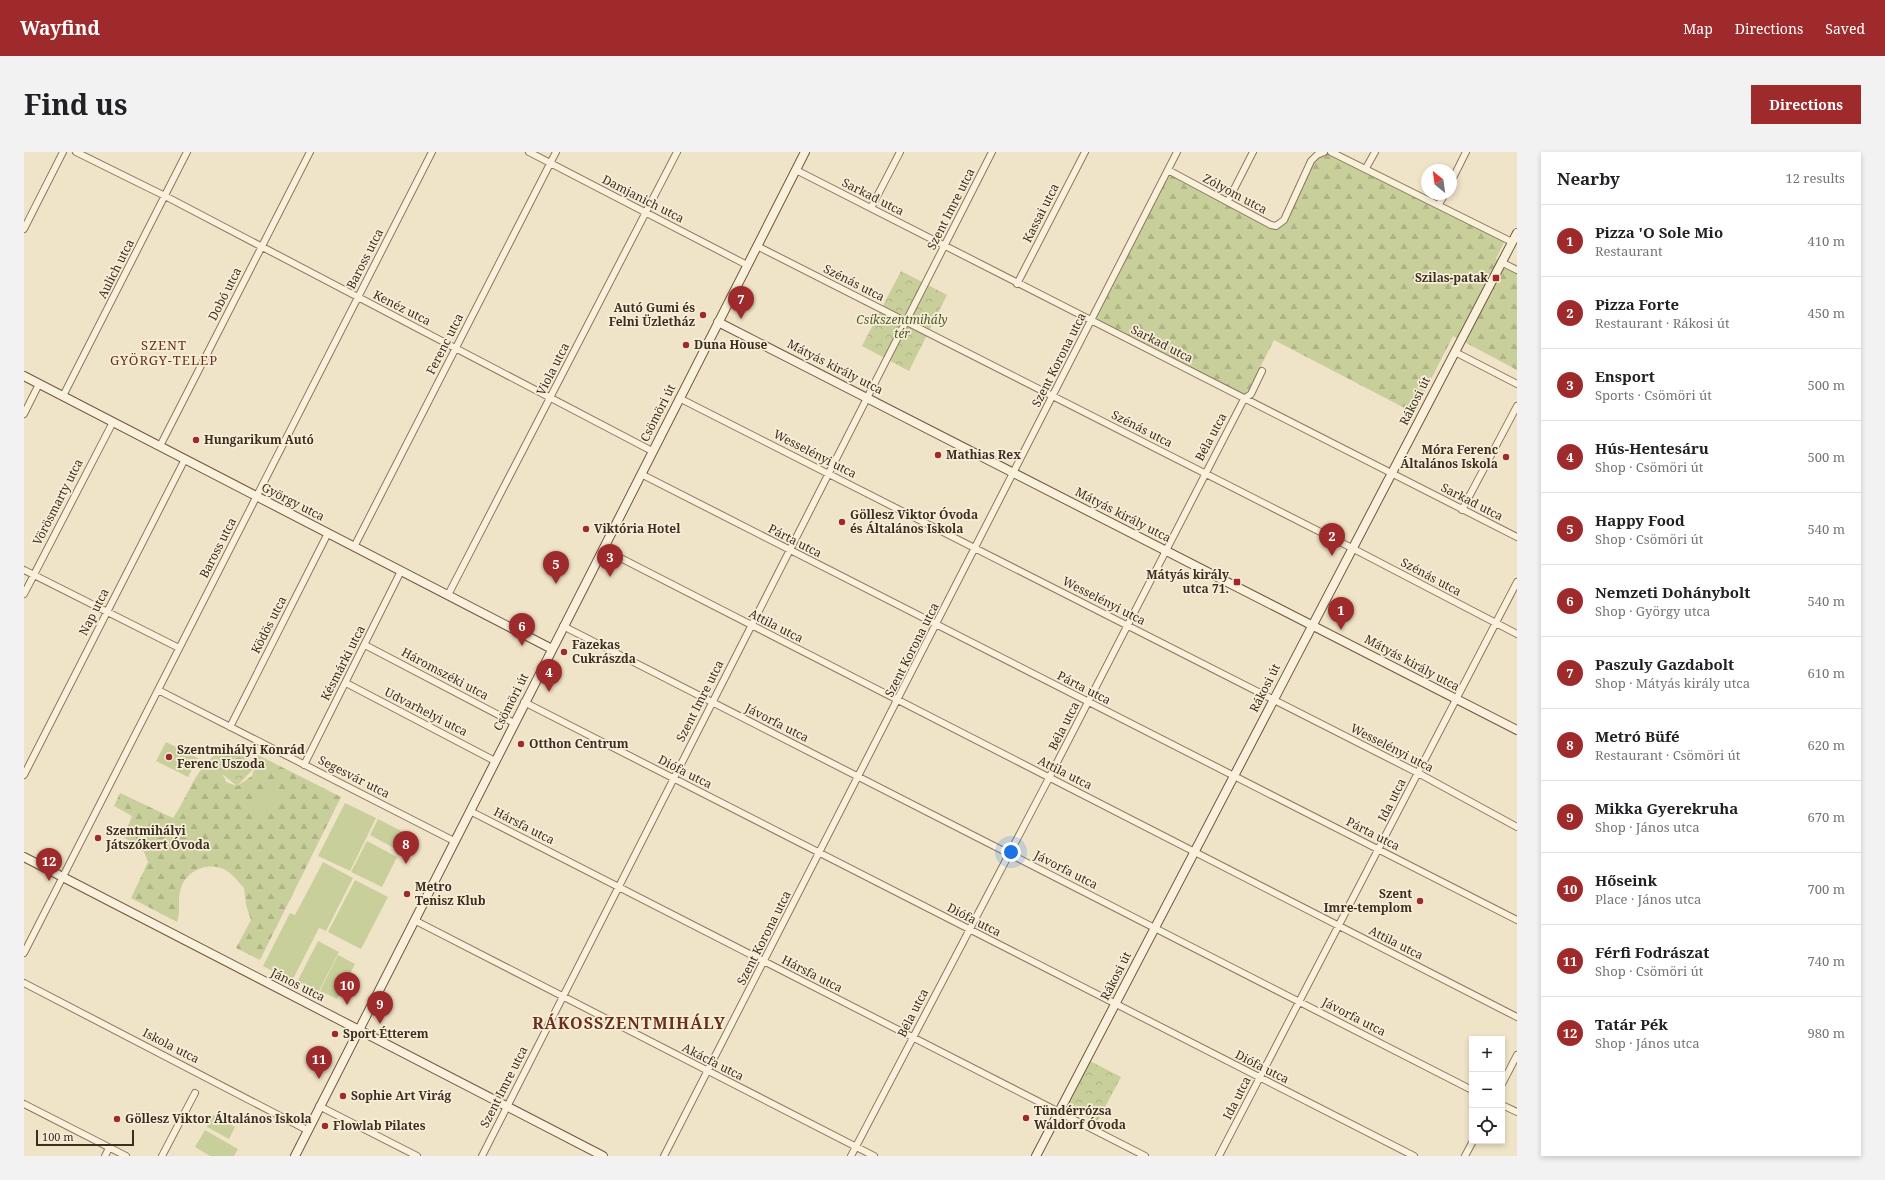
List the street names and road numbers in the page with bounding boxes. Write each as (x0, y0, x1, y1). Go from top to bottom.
street label: Szent Imre utca (923, 165, 979, 253)
street label: Zólyom utca (1200, 170, 1271, 218)
street label: Damjanich utca (599, 171, 687, 227)
street label: Sarkad utca (839, 174, 907, 220)
street label: Kassai utca (1018, 180, 1063, 245)
street label: Baross utca (342, 225, 387, 292)
street label: Aulich utca (93, 236, 138, 301)
street label: Szénás utca (821, 260, 888, 305)
street label: Dobó utca (204, 264, 245, 323)
street label: Kenéz utca (371, 286, 434, 329)
street label: Szent Korona utca (1027, 309, 1090, 410)
street label: Ferenc utca (422, 310, 467, 377)
street label: Sarkad utca (1128, 321, 1196, 367)
street label: Mátyás király utca (784, 335, 886, 398)
street label: Viola utca (532, 339, 573, 398)
street label: Rákosi út (1395, 373, 1434, 428)
street label: Csömöri út (636, 381, 679, 444)
street label: Szénás utca (1109, 406, 1176, 451)
street label: Béla utca (1191, 409, 1230, 464)
street label: Wesselényi utca (771, 425, 860, 482)
street label: Vörösmarty utca (28, 456, 87, 548)
street label: György utca (259, 478, 328, 525)
street label: Sarkad utca (1438, 479, 1506, 525)
street label: Mátyás király utca (1072, 483, 1174, 546)
street label: Baross utca (195, 514, 240, 581)
street label: Párta utca (765, 520, 825, 561)
street label: Szénás utca (1398, 553, 1465, 600)
street label: Wesselényi utca (1060, 572, 1149, 629)
street label: Nap utca (74, 585, 113, 638)
street label: Ködös utca (247, 593, 290, 656)
street label: Szent Korona utca (880, 599, 943, 700)
street label: Attila utca (746, 605, 807, 647)
street label: Késmárki utca (316, 622, 369, 703)
street label: Mátyás király utca (1362, 630, 1463, 695)
street label: Háromszéki utca (399, 643, 492, 704)
street label: Szent Imre utca (672, 657, 728, 745)
street label: Rákosi út (1245, 660, 1284, 715)
street label: Párta utca (1054, 667, 1114, 708)
street label: Csömöri út (489, 670, 532, 733)
street label: Udvarhelyi utca (382, 683, 471, 740)
street label: Béla utca (1044, 698, 1083, 753)
street label: Jávorfa utca (742, 699, 812, 746)
street label: Wesselényi utca (1348, 719, 1437, 776)
street label: Segesvár utca (316, 751, 393, 802)
street label: Diófa utca (655, 751, 715, 792)
street label: Attila utca (1035, 752, 1096, 794)
street label: Ida utca (1374, 775, 1410, 824)
street label: Hársfa utca (491, 803, 558, 848)
street label: Párta utca (1343, 813, 1403, 854)
street label: Jávorfa utca (1031, 846, 1101, 893)
street label: Szent Korona utca (732, 887, 795, 988)
street label: Diófa utca (944, 899, 1004, 940)
street label: Attila utca (1366, 922, 1427, 964)
street label: Rákosi út (1096, 948, 1135, 1003)
street label: Hársfa utca (779, 951, 846, 996)
street label: János utca (267, 963, 328, 1006)
street label: Béla utca (893, 985, 932, 1040)
street label: Jávorfa utca (1319, 993, 1389, 1040)
street label: Iskola utca (140, 1024, 203, 1067)
street label: Akácfa utca (680, 1039, 747, 1084)
street label: Szent Imre utca (476, 1043, 532, 1131)
street label: Diófa utca (1232, 1046, 1292, 1087)
street label: Ida utca (1219, 1073, 1255, 1122)

